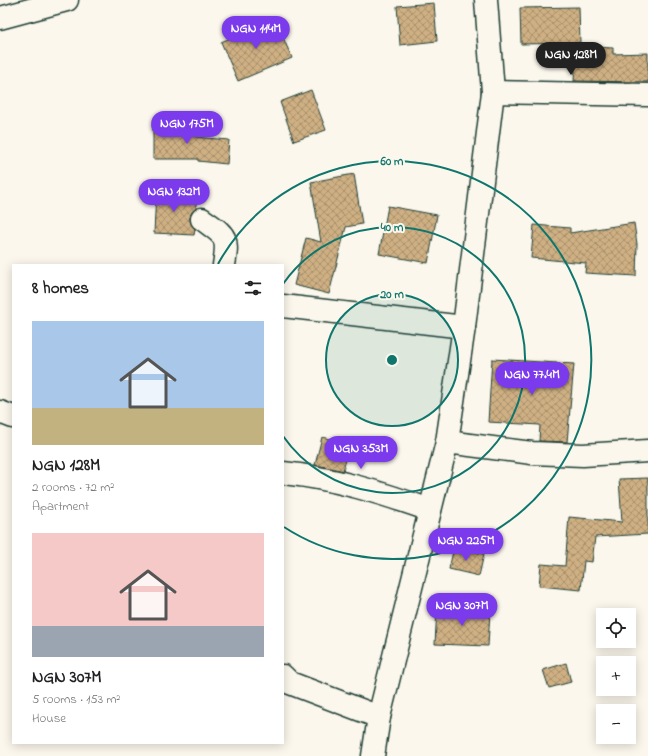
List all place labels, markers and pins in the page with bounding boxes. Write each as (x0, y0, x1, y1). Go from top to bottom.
pin: NGN 114M (215, 16, 297, 50)
pin: NGN 128M (530, 42, 612, 76)
pin: NGN 175M (146, 111, 228, 145)
pin: NGN 132M (133, 179, 215, 213)
centre of rings (385, 353, 399, 367)
pin: NGN 77.4M (486, 362, 578, 396)
pin: NGN 353M (320, 436, 402, 470)
pin: NGN 225M (425, 528, 507, 562)
pin: NGN 307M (421, 593, 503, 627)

